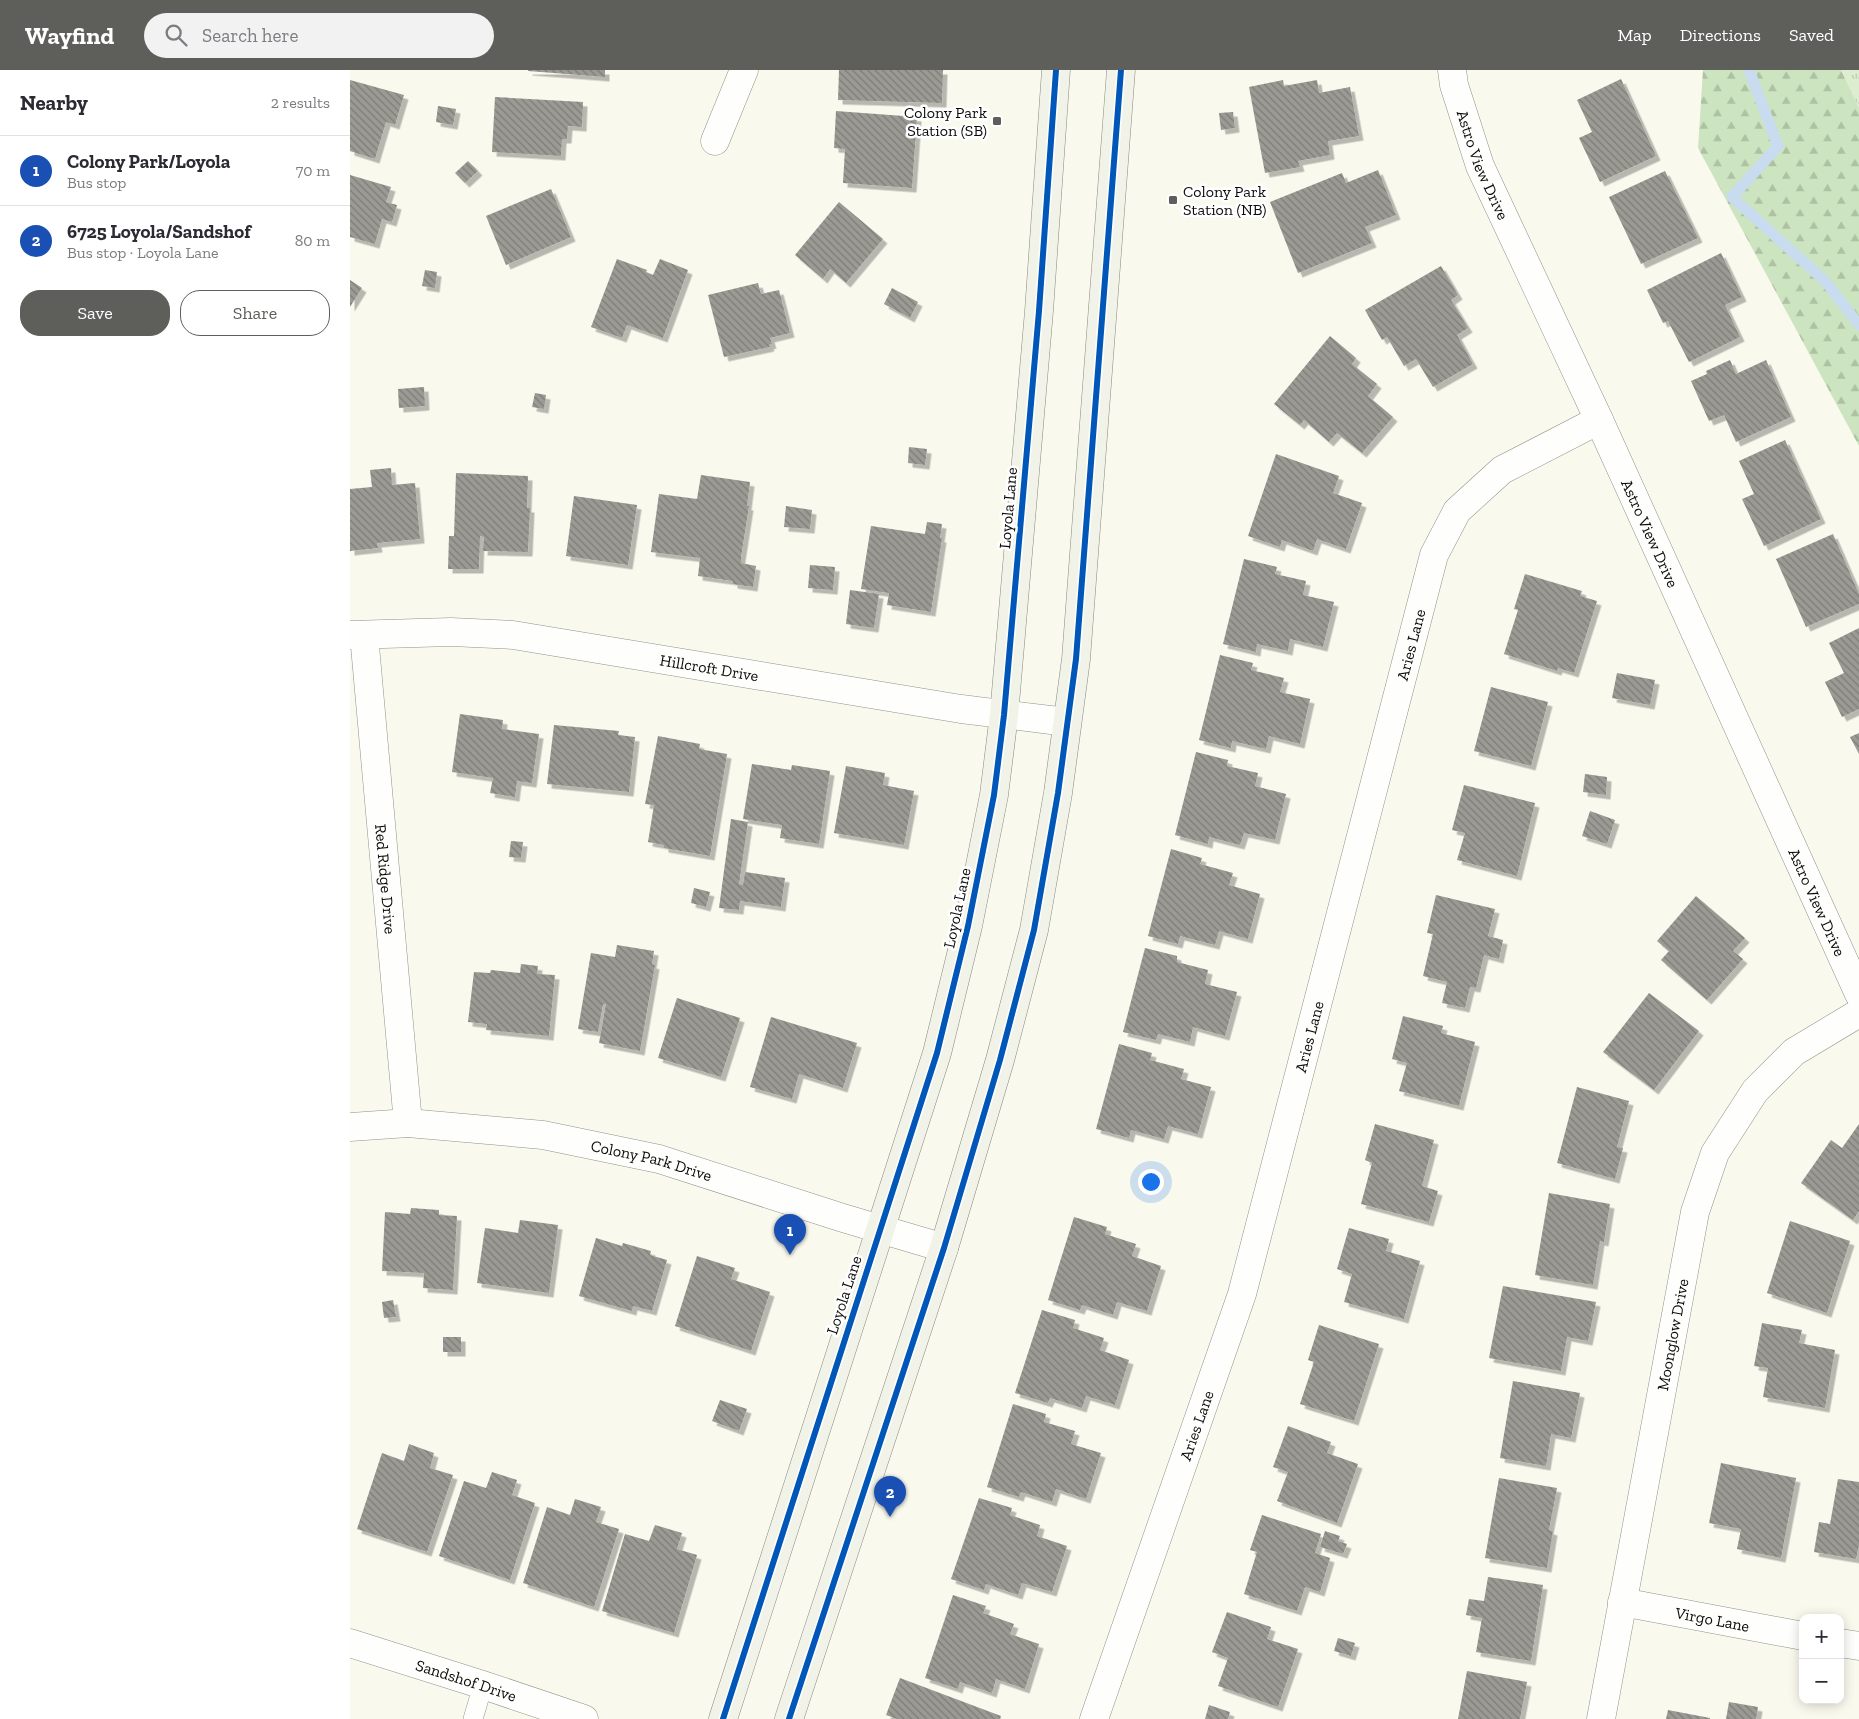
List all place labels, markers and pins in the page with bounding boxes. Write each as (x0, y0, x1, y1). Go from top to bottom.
place label: Colony Park Station (SB) (904, 103, 988, 140)
marker: Colony Park Station (SB) (991, 115, 1003, 127)
place label: Colony Park Station (NB) (1183, 182, 1267, 219)
marker: Colony Park Station (NB) (1167, 194, 1179, 206)
pin: 1 (774, 1214, 806, 1255)
pin: 2 (874, 1476, 906, 1517)

